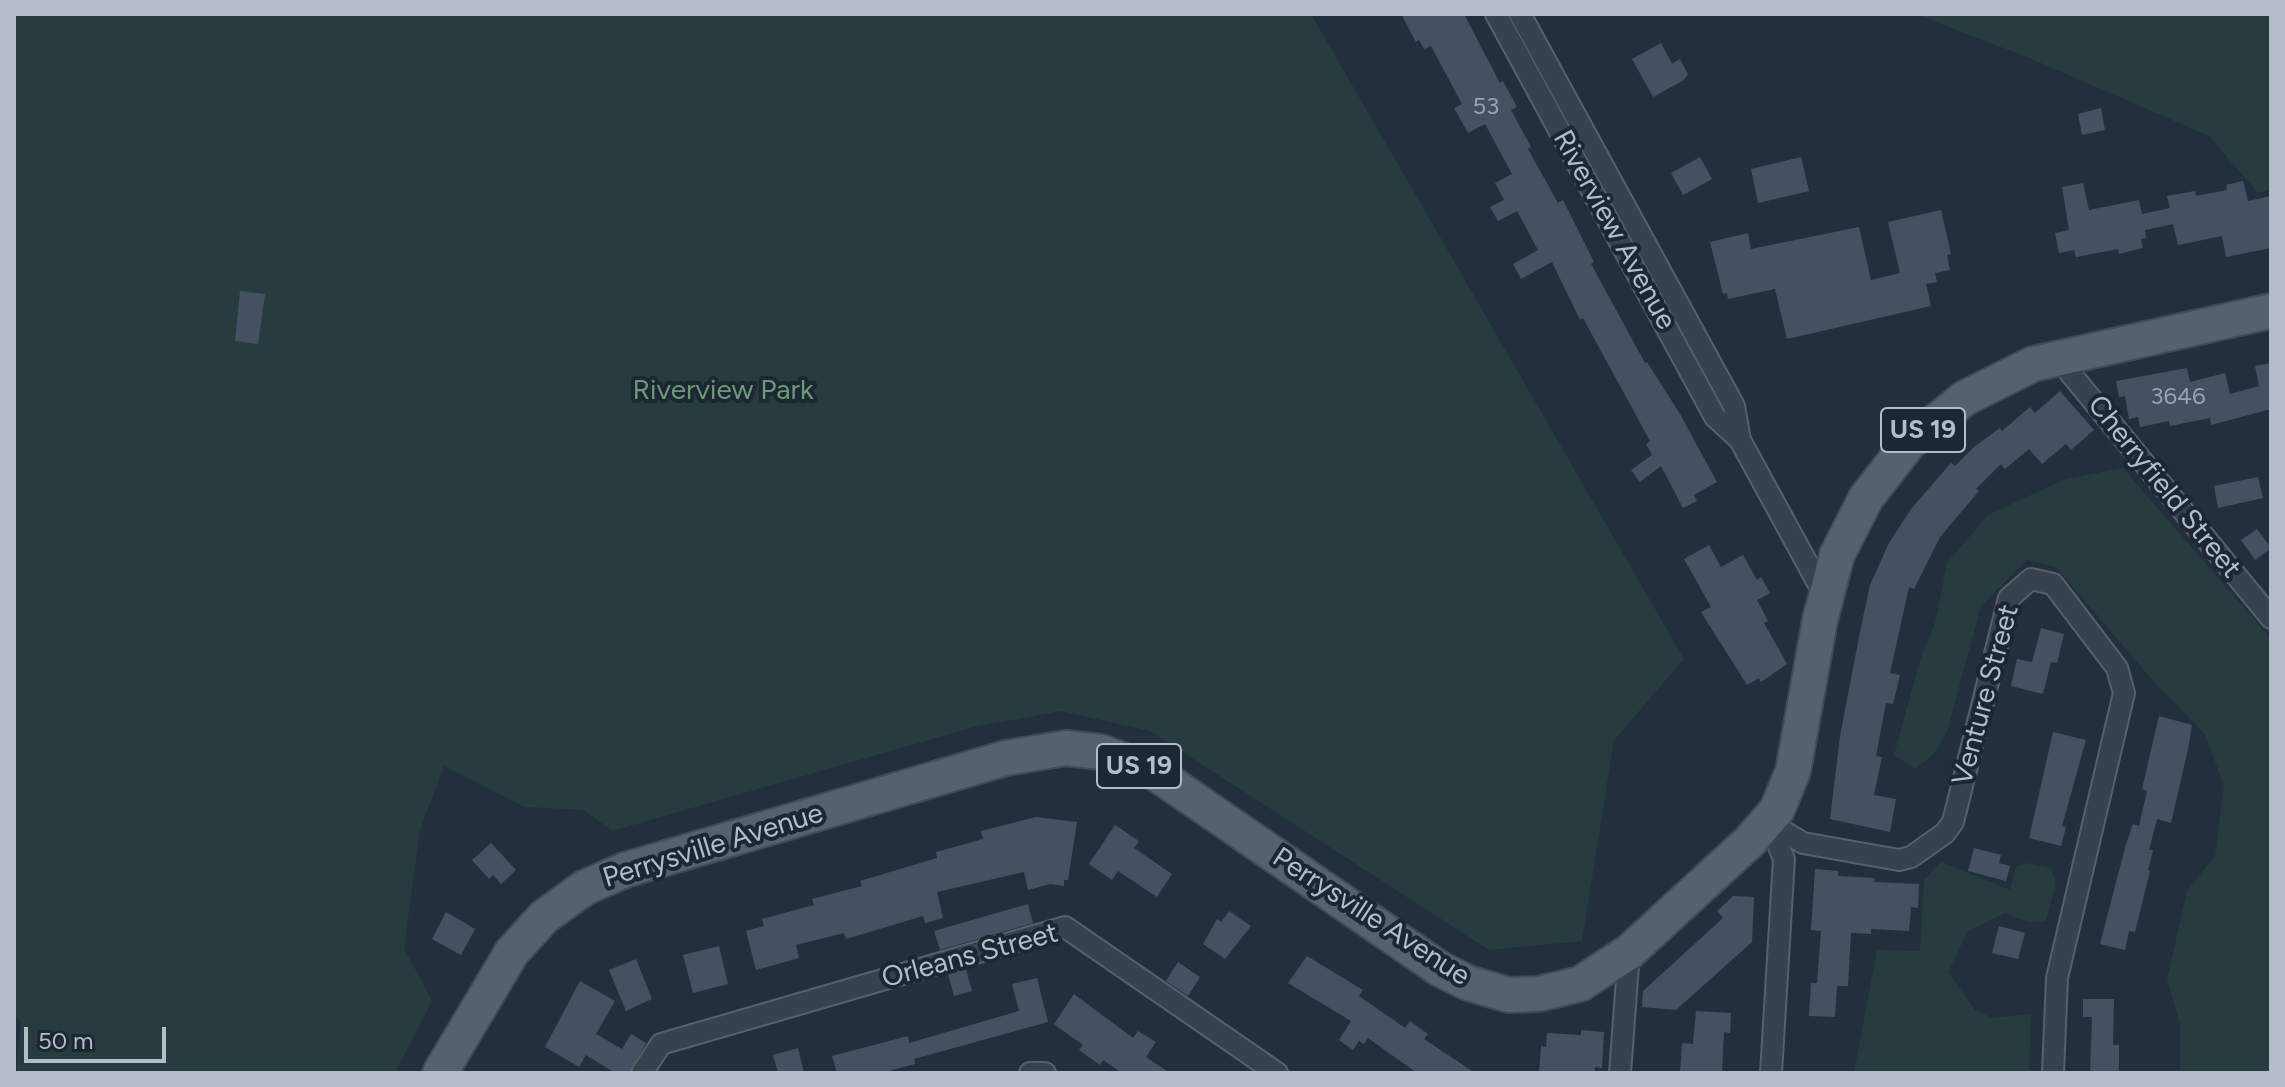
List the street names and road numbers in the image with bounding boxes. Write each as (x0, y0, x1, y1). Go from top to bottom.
street label: Riverview Avenue (1545, 125, 1683, 335)
street label: Cherryfield Street (2080, 389, 2248, 585)
road number: US 19 (1881, 408, 1965, 452)
street label: Venture Street (1946, 601, 2026, 789)
road number: US 19 (1097, 744, 1181, 788)
street label: Perrysville Avenue (599, 797, 827, 895)
street label: Perrysville Avenue (1266, 841, 1476, 993)
street label: Orleans Street (878, 916, 1062, 996)

